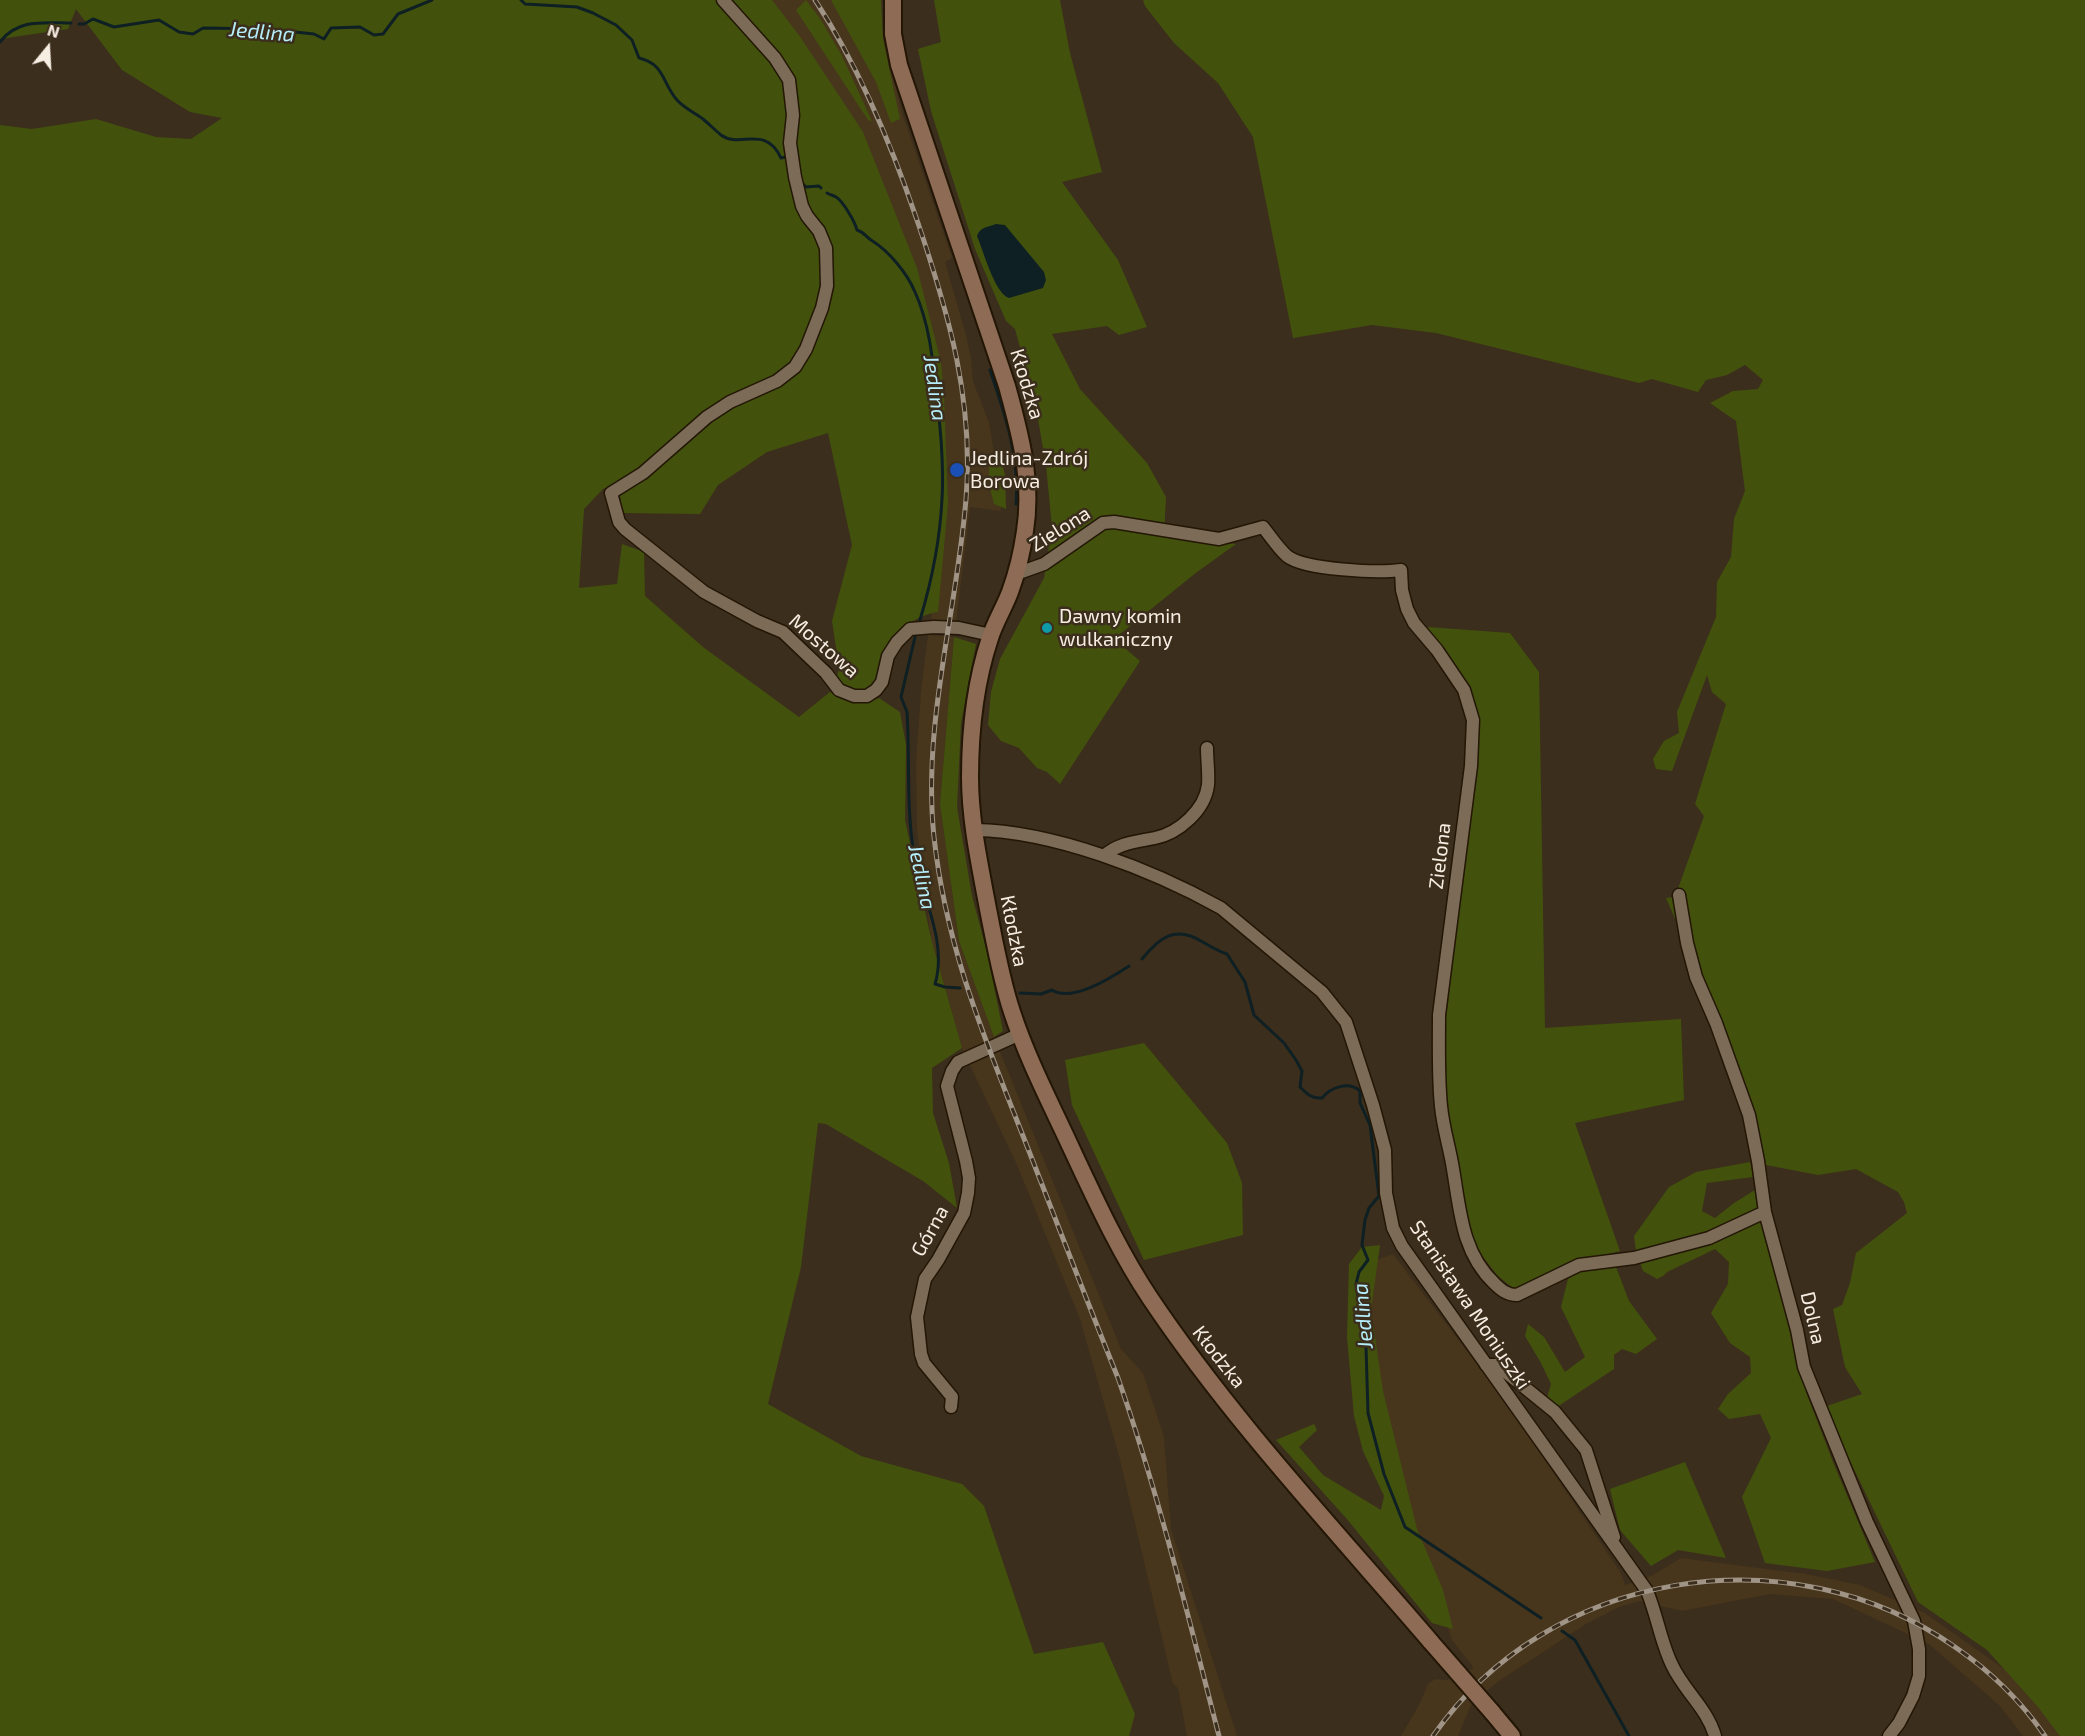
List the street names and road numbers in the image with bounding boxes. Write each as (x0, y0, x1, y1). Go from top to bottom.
street label: Kłodzka (1005, 346, 1049, 422)
street label: Zielona (1025, 501, 1095, 557)
street label: Mostowa (784, 609, 864, 683)
street label: Zielona (1424, 821, 1456, 891)
street label: Kłodzka (995, 893, 1033, 969)
street label: Górna (906, 1201, 954, 1261)
street label: Stanisława Moniuszki (1405, 1216, 1535, 1394)
street label: Dolna (1795, 1289, 1831, 1347)
street label: Kłodzka (1187, 1321, 1251, 1393)

